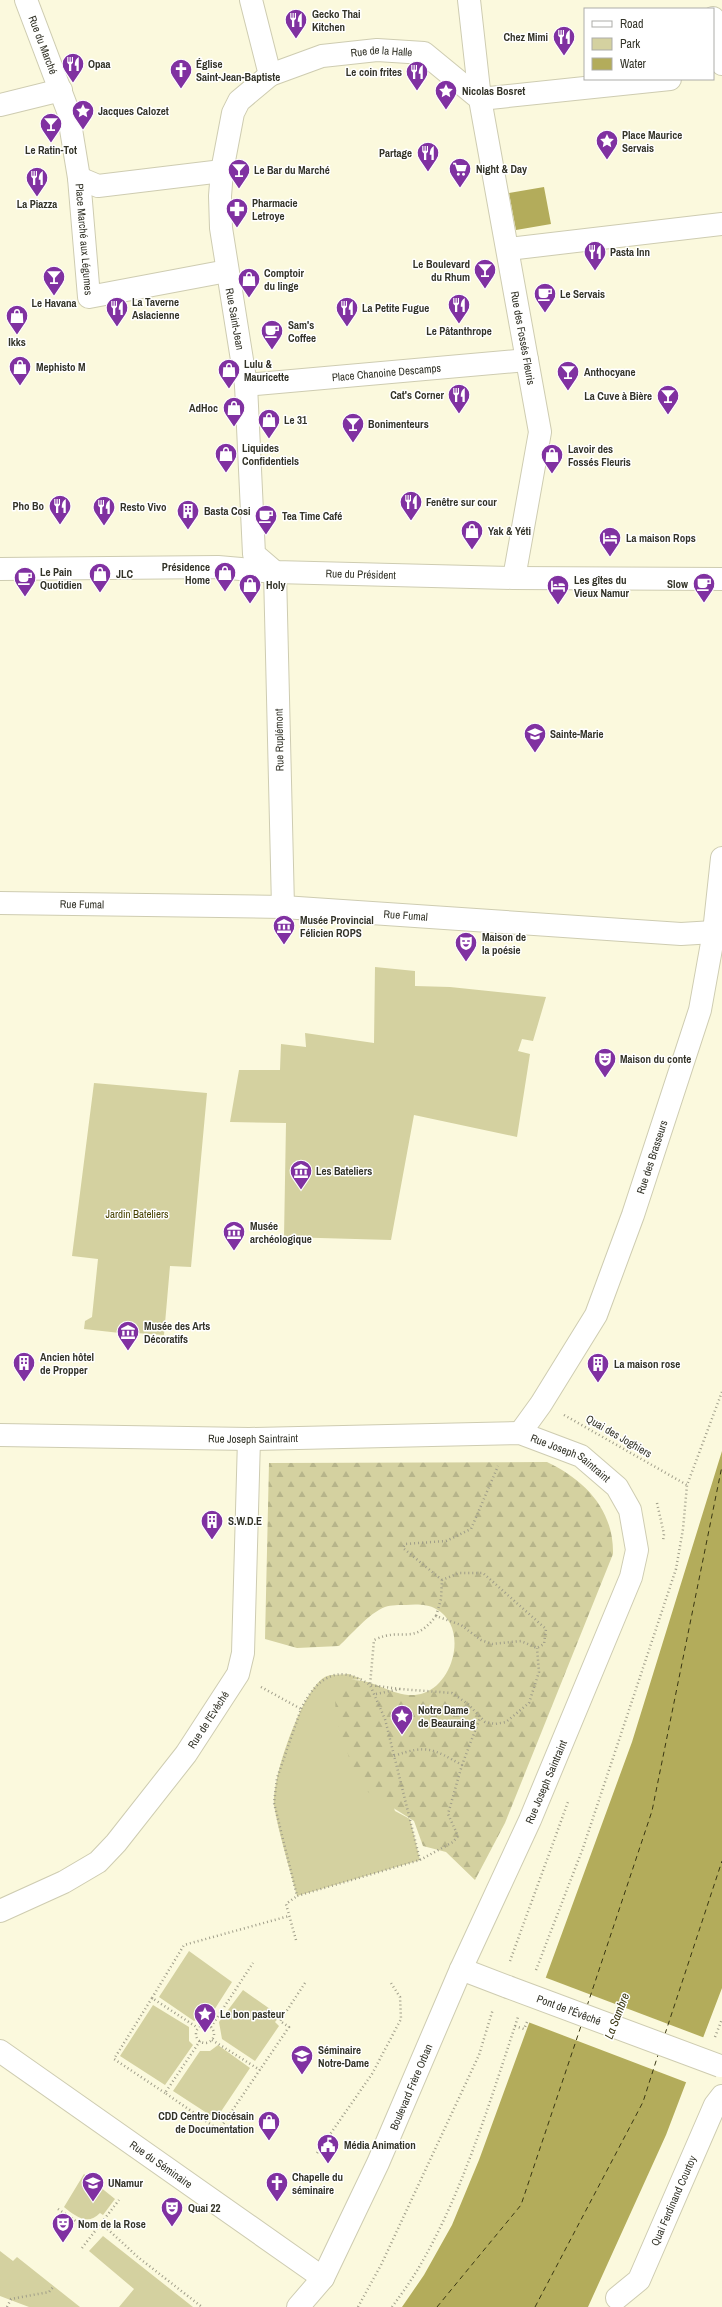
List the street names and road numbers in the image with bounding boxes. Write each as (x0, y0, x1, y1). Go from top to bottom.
street label: Rue du Marché (26, 14, 60, 76)
street label: Rue de la Halle (350, 43, 413, 60)
street label: Place Marché aux Légumes (72, 183, 96, 296)
street label: Rue Saint-Jean (223, 287, 247, 351)
street label: Rue des Fossés Fleuris (508, 290, 538, 386)
street label: Place Chanoine Descamps (331, 361, 442, 384)
street label: Rue du Président (325, 566, 397, 582)
street label: Rue Ruplémont (271, 708, 287, 771)
street label: Rue Fumal (60, 897, 104, 911)
street label: Rue Fumal (383, 907, 428, 924)
street label: Rue des Brasseurs (633, 1118, 671, 1196)
street label: Quai des Joghiers (584, 1412, 655, 1461)
street label: Rue Joseph Saintraint (208, 1431, 299, 1446)
street label: Rue Joseph Saintraint (529, 1431, 614, 1486)
street label: Rue de l'Evêché (185, 1688, 232, 1751)
street label: Rue Joseph Saintraint (522, 1738, 570, 1826)
street label: Pont de l'Évêché (535, 1991, 603, 2028)
street label: Boulevard Frère Orban (387, 2042, 435, 2132)
street label: Rue du Séminaire (127, 2137, 195, 2191)
street label: Quai Ferdinand Courtoy (648, 2153, 699, 2248)

